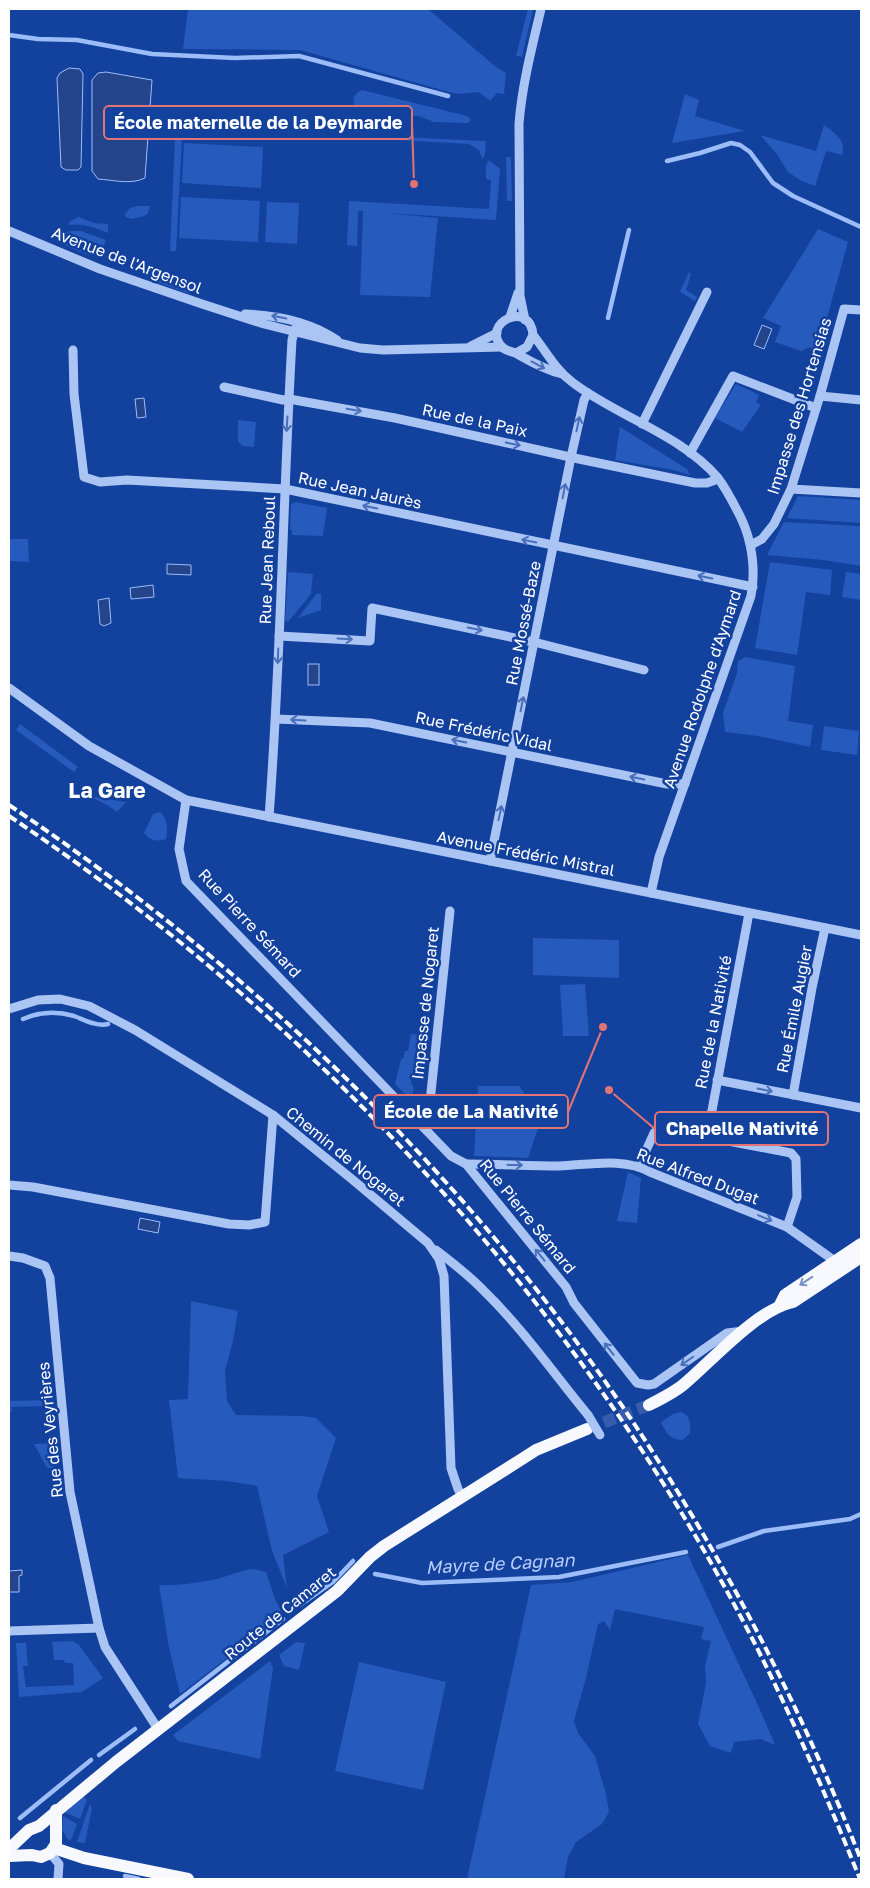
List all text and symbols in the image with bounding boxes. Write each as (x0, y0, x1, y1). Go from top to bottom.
callout: École maternelle de la Deymarde (104, 106, 412, 139)
text: École maternelle de la Deymarde (114, 111, 403, 133)
street label: Avenue de l'Argensol (49, 222, 205, 298)
one-way arrow (271, 312, 287, 321)
street label: Impasse des Hortensias (763, 315, 835, 497)
one-way arrow (530, 361, 545, 371)
street label: Rue de la Paix (420, 399, 530, 441)
one-way arrow (345, 406, 361, 416)
one-way arrow (283, 416, 292, 432)
one-way arrow (574, 417, 583, 433)
one-way arrow (504, 440, 520, 449)
street label: Rue Jean Jaurès (296, 467, 424, 513)
one-way arrow (560, 483, 570, 499)
street label: Rue Jean Reboul (255, 495, 279, 625)
one-way arrow (362, 502, 378, 511)
one-way arrow (521, 535, 537, 545)
street label: Rue Mossé-Baze (501, 559, 545, 687)
one-way arrow (698, 572, 714, 581)
street label: Avenue Rodolphe d'Aymard (659, 587, 745, 791)
one-way arrow (466, 625, 482, 634)
one-way arrow (337, 635, 353, 644)
one-way arrow (273, 648, 283, 664)
one-way arrow (517, 696, 527, 712)
street label: Rue Frédéric Vidal (414, 707, 554, 755)
one-way arrow (291, 715, 307, 724)
one-way arrow (451, 736, 467, 745)
one-way arrow (629, 772, 645, 782)
district label: La Gare (68, 777, 146, 803)
one-way arrow (495, 806, 505, 822)
street label: Avenue Frédéric Mistral (435, 826, 617, 880)
street label: Rue Pierre Sémard (194, 864, 306, 982)
street label: Impasse de Nogaret (407, 925, 443, 1081)
street label: Rue Émile Augier (772, 943, 816, 1075)
street label: Rue de la Nativité (690, 954, 736, 1090)
one-way arrow (756, 1085, 772, 1095)
callout: École de La Nativité (374, 1095, 568, 1128)
text: École de La Nativité (384, 1100, 559, 1122)
street label: Chemin de Nogaret (282, 1102, 410, 1210)
callout: Chapelle Nativité (655, 1112, 828, 1145)
text: Chapelle Nativité (666, 1117, 819, 1139)
street label: Rue Alfred Dugat (634, 1143, 762, 1209)
street label: Rue Pierre Sémard (476, 1155, 580, 1277)
one-way arrow (506, 1160, 522, 1170)
one-way arrow (757, 1213, 772, 1223)
one-way arrow (535, 1249, 546, 1262)
one-way arrow (799, 1276, 813, 1286)
one-way arrow (604, 1343, 615, 1356)
one-way arrow (680, 1356, 694, 1366)
street label: Rue des Veyrières (33, 1361, 67, 1499)
water label: Mayre de Cagnan (425, 1548, 576, 1578)
street label: Route de Camaret (220, 1562, 340, 1664)

